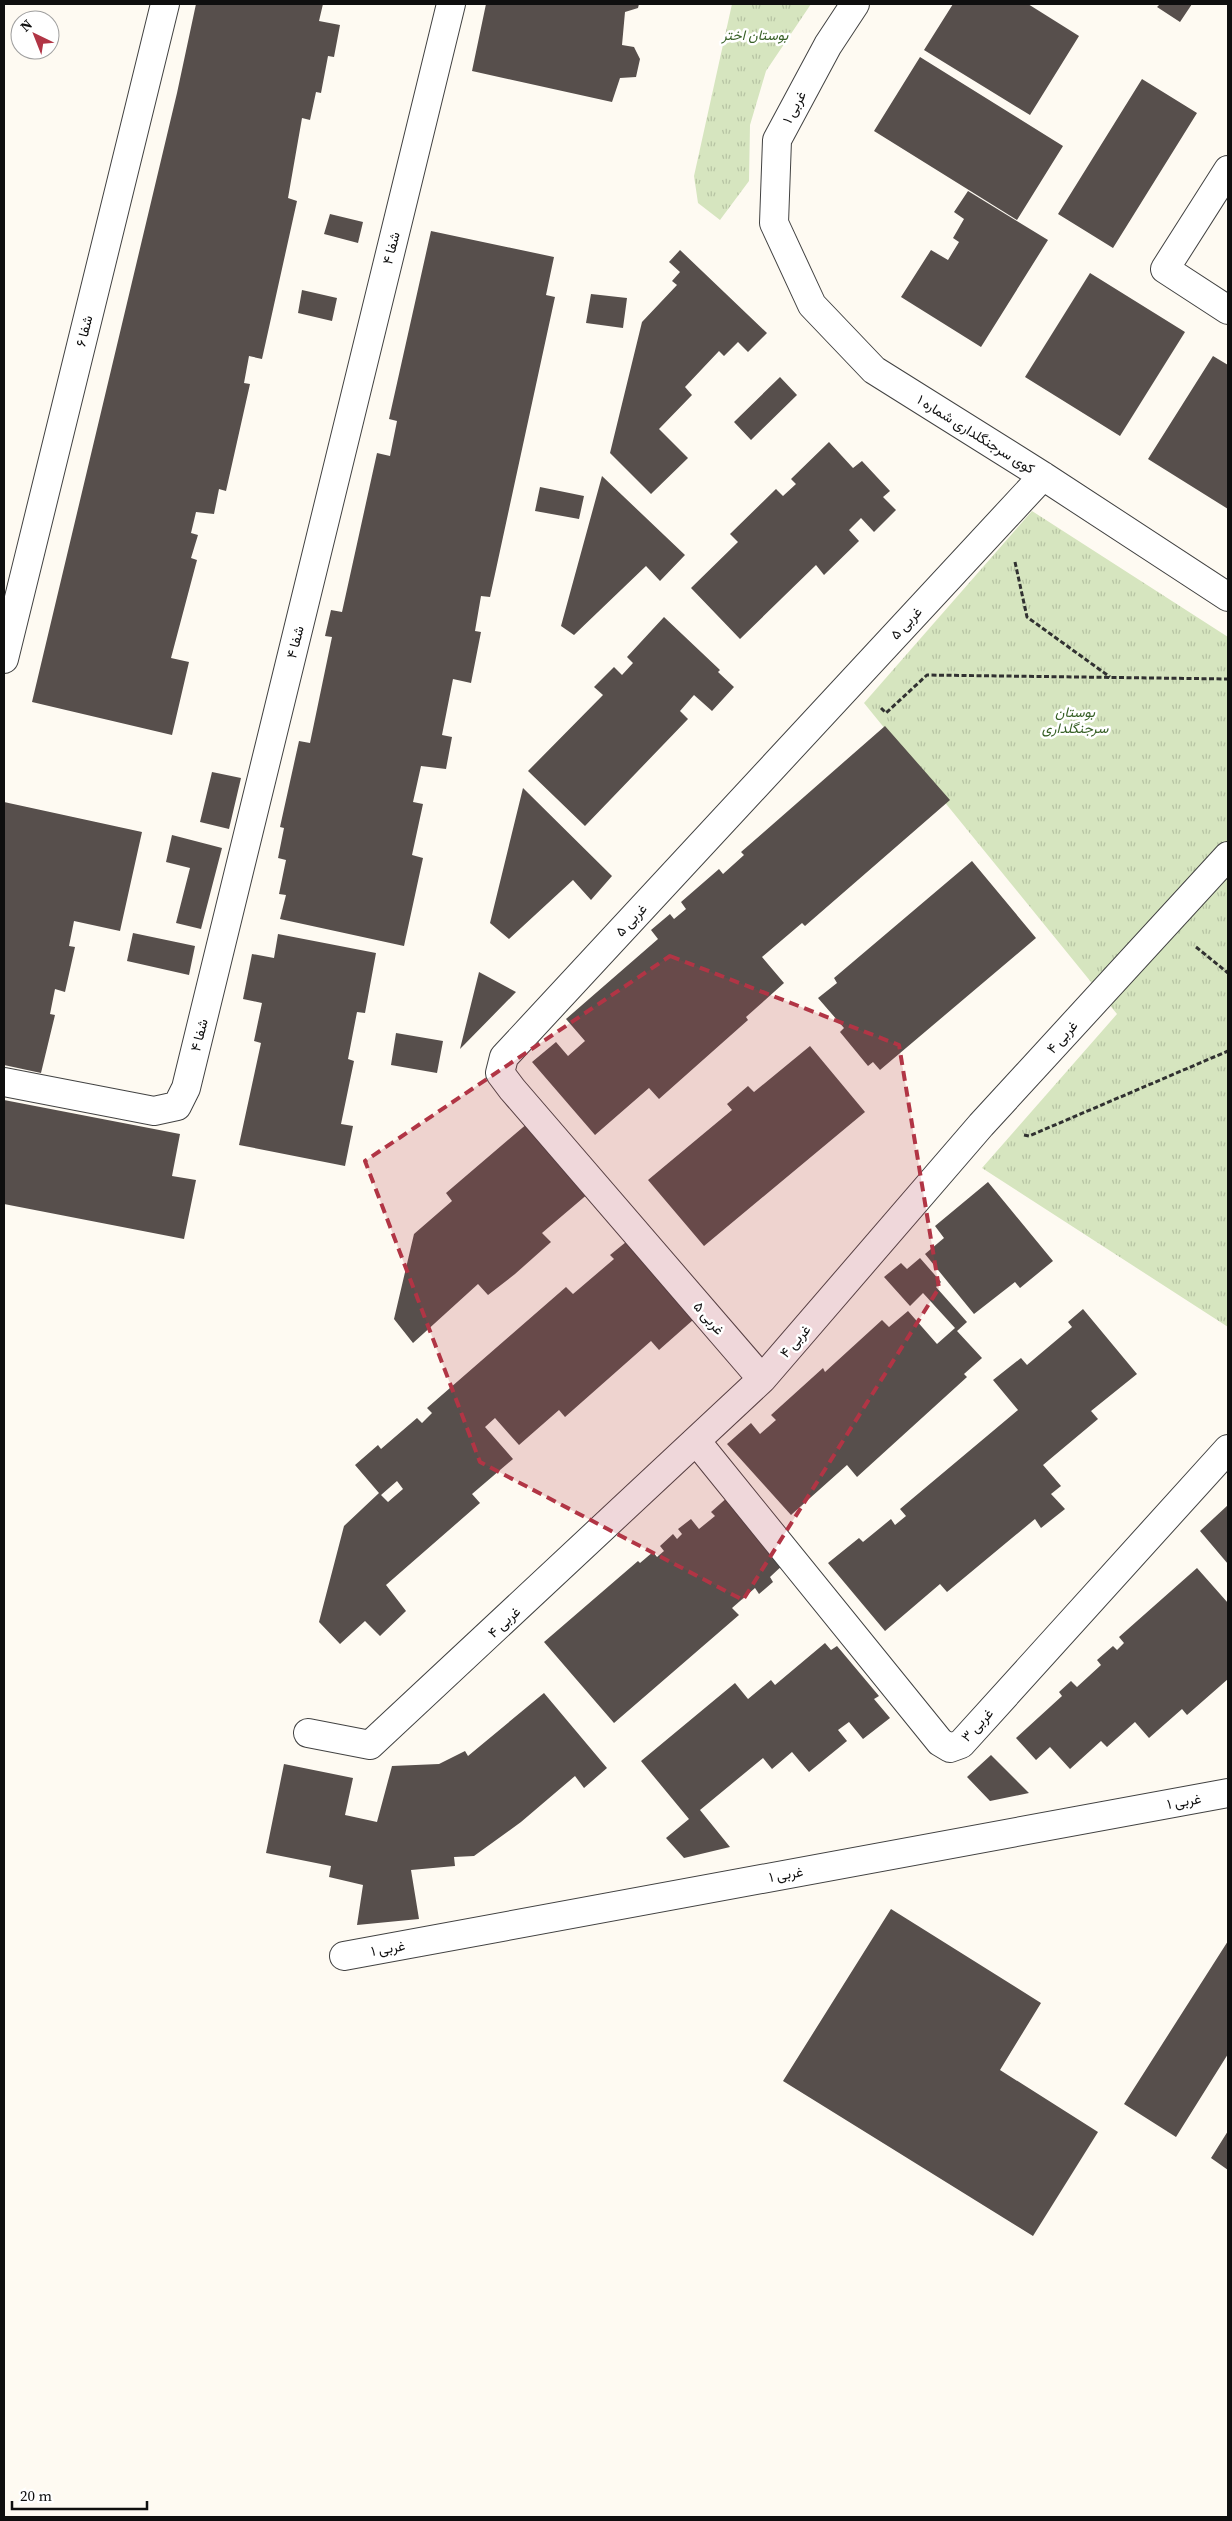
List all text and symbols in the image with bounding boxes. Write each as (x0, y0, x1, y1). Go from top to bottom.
north arrow (10, 10, 60, 60)
text: N (16, 15, 37, 36)
park label: بوستان اختر (721, 25, 789, 45)
street label: غربی ۱ (777, 87, 811, 127)
street label: شفا ۴ (377, 230, 405, 266)
street label: شفا ۶ (70, 313, 98, 349)
street label: کوی سرجنگلداری شماره ۱ (913, 390, 1039, 478)
street label: غربی ۵ (886, 602, 926, 644)
street label: شفا ۴ (281, 624, 309, 660)
park label: بوستان سرجنگلداری (1042, 702, 1109, 738)
street label: غربی ۵ (611, 899, 651, 941)
street label: غربی ۴ (1042, 1016, 1082, 1058)
street label: شفا ۴ (185, 1017, 213, 1053)
street label: غربی ۵ (689, 1297, 729, 1339)
street label: غربی ۴ (775, 1320, 815, 1362)
street label: غربی ۴ (483, 1602, 525, 1642)
street label: غربی ۳ (956, 1704, 998, 1746)
street label: غربی ۱ (1165, 1788, 1203, 1814)
street label: غربی ۱ (767, 1861, 805, 1887)
street label: غربی ۱ (369, 1935, 407, 1961)
scale bar (12, 2478, 148, 2510)
text: 20 m (20, 2485, 52, 2506)

